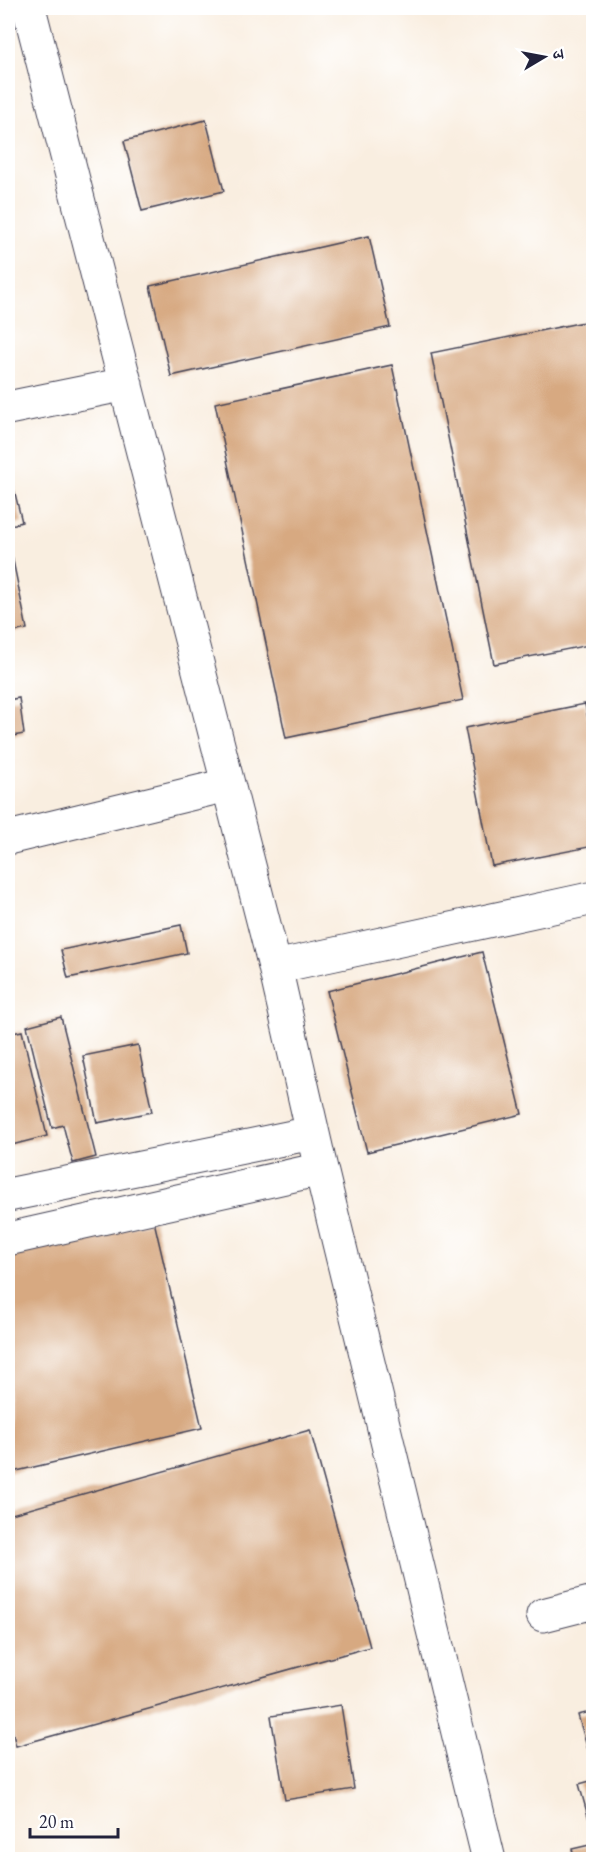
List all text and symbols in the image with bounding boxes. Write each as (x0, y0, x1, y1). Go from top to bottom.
north arrow (514, 27, 574, 87)
text: उ (547, 48, 570, 62)
scale bar (30, 1801, 118, 1839)
text: 20 m (39, 1810, 74, 1833)

